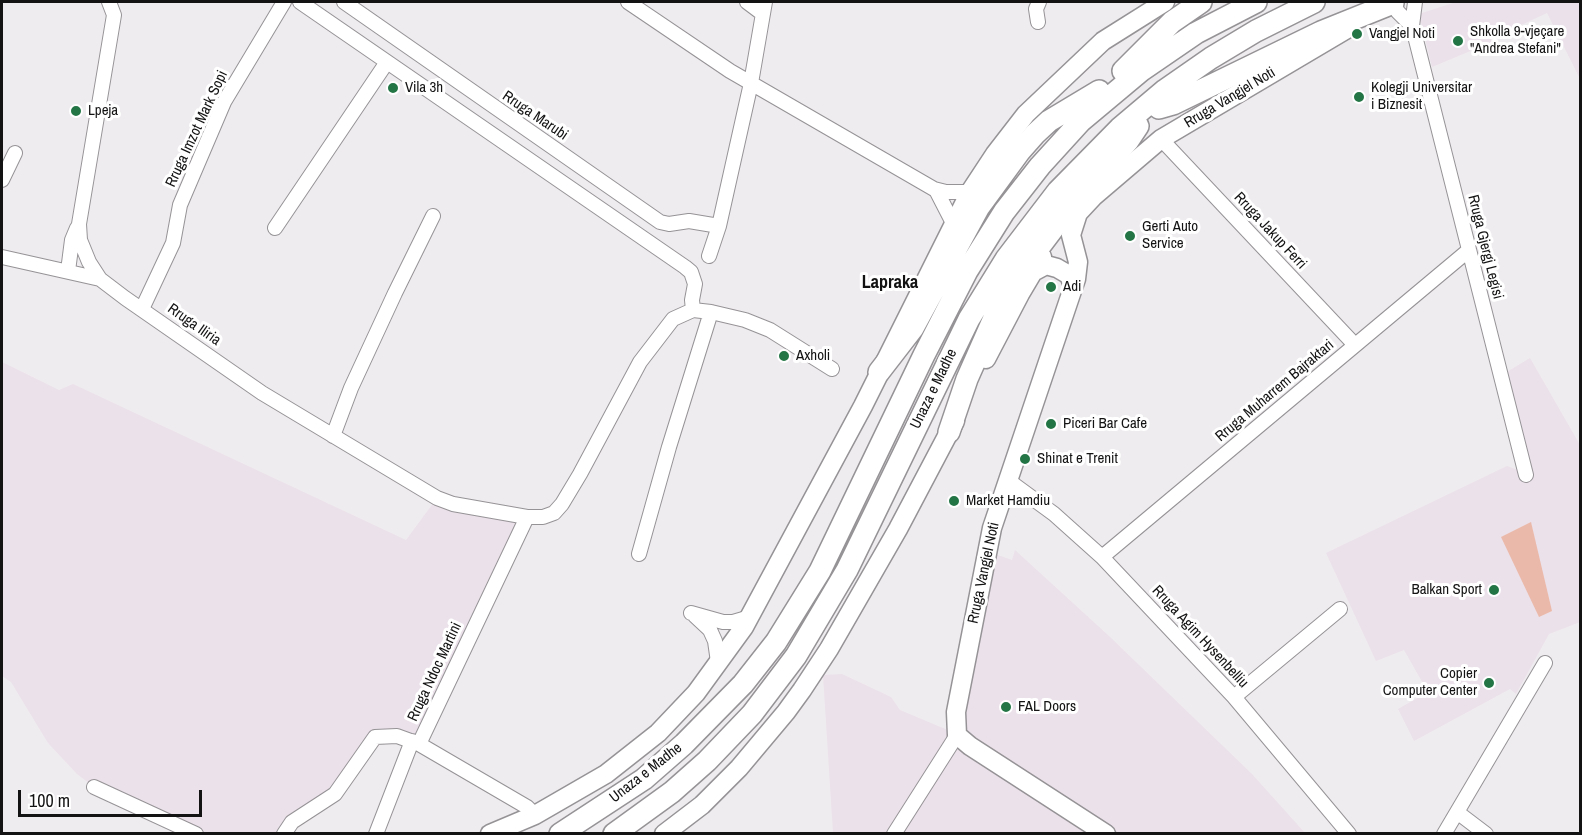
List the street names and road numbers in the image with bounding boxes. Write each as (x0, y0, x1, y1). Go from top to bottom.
street label: Rruga Vangjel Noti (1181, 64, 1279, 132)
street label: Rruga Imzot Mark Sopi (162, 68, 232, 190)
street label: Rruga Marubi (499, 88, 571, 144)
street label: Rruga Jakup Ferri (1230, 189, 1310, 273)
street label: Rruga Gjergj Legisi (1463, 193, 1507, 301)
street label: Rruga Iliria (164, 300, 224, 350)
street label: Rruga Muharrem Bajraktari (1212, 336, 1338, 446)
street label: Unaza e Madhe (907, 346, 961, 432)
street label: Rruga Vangjel Noti (964, 521, 1004, 625)
street label: Rruga Agim Hysenbelliu (1148, 582, 1252, 692)
street label: Rruga Ndoc Martini (404, 620, 466, 724)
street label: Unaza e Madhe (606, 739, 686, 807)

